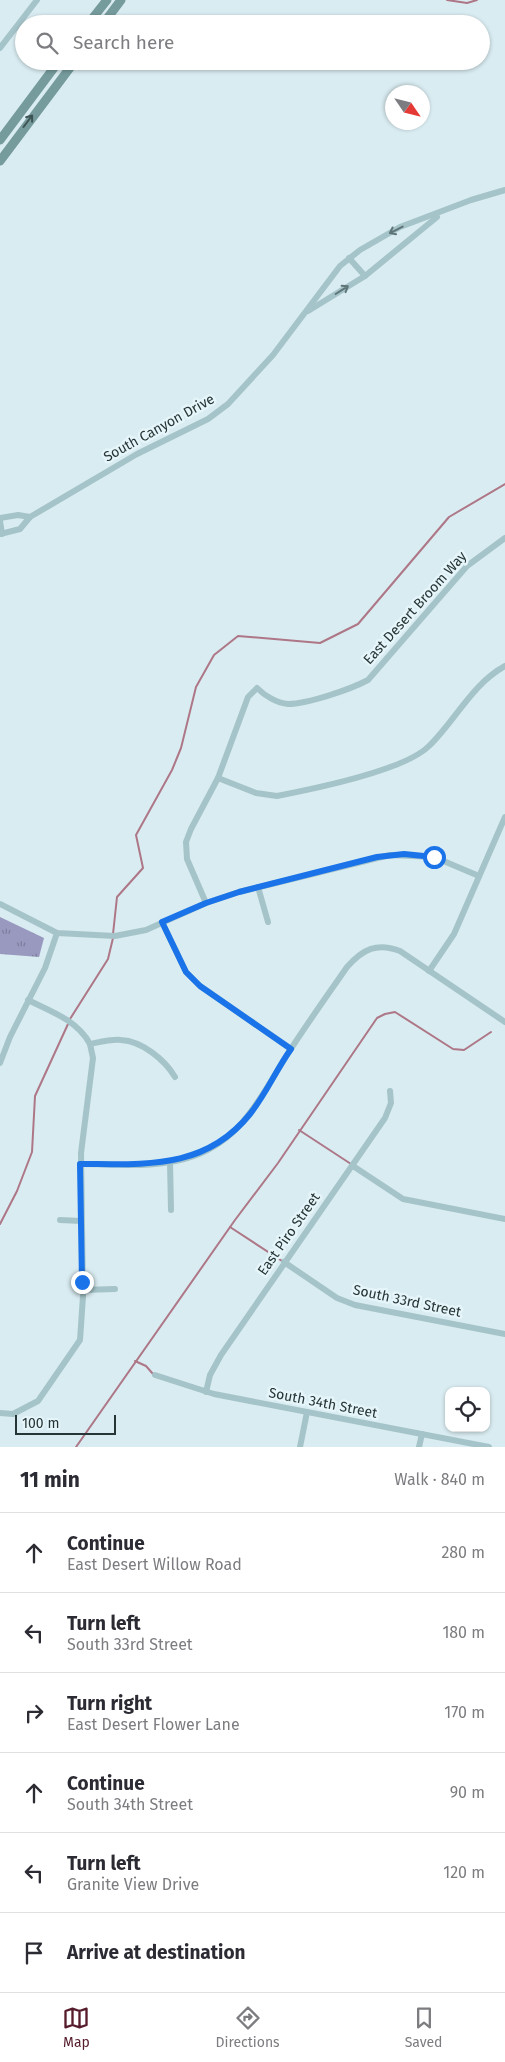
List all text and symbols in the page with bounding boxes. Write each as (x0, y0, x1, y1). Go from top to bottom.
search box (15, 15, 490, 70)
icon: search (33, 29, 61, 57)
text: Search here (73, 31, 174, 54)
north arrow (385, 85, 430, 130)
one-way arrow (23, 114, 33, 128)
one-way arrow (389, 225, 404, 235)
one-way arrow (335, 285, 349, 295)
street label: South Canyon Drive (101, 390, 217, 466)
street label: East Desert Broom Way (360, 548, 470, 668)
route start (423, 846, 446, 869)
street label: East Piro Street (254, 1189, 324, 1279)
route end (71, 1271, 94, 1294)
street label: South 33rd Street (351, 1281, 463, 1321)
street label: South 34th Street (267, 1384, 380, 1422)
map controls (445, 1387, 490, 1432)
button: locate (445, 1387, 490, 1432)
scale bar (15, 1412, 116, 1435)
text: 100 m (22, 1415, 59, 1432)
text: 11 min (20, 1467, 80, 1493)
text: Walk · 840 m (394, 1470, 485, 1489)
text: Continue (67, 1532, 145, 1555)
icon: ahead (20, 1539, 48, 1567)
text: 280 m (441, 1543, 485, 1562)
text: East Desert Willow Road (67, 1555, 242, 1574)
text: Turn left (67, 1612, 141, 1635)
icon: left (20, 1619, 48, 1647)
text: 180 m (442, 1623, 485, 1642)
text: South 33rd Street (67, 1635, 193, 1654)
text: Turn right (67, 1692, 152, 1715)
icon: right (20, 1699, 48, 1727)
text: 170 m (444, 1703, 485, 1722)
text: East Desert Flower Lane (67, 1715, 240, 1734)
text: Continue (67, 1772, 145, 1795)
icon: ahead (20, 1779, 48, 1807)
text: 90 m (450, 1783, 485, 1802)
text: South 34th Street (67, 1795, 193, 1814)
text: Turn left (67, 1852, 141, 1875)
icon: left (20, 1859, 48, 1887)
text: 120 m (443, 1863, 485, 1882)
text: Granite View Drive (67, 1875, 199, 1894)
icon: arrive (20, 1939, 48, 1967)
text: Arrive at destination (67, 1941, 246, 1964)
tab: Map (62, 2004, 90, 2051)
tab: Directions (215, 2004, 280, 2051)
tab: Saved (405, 2004, 443, 2051)

